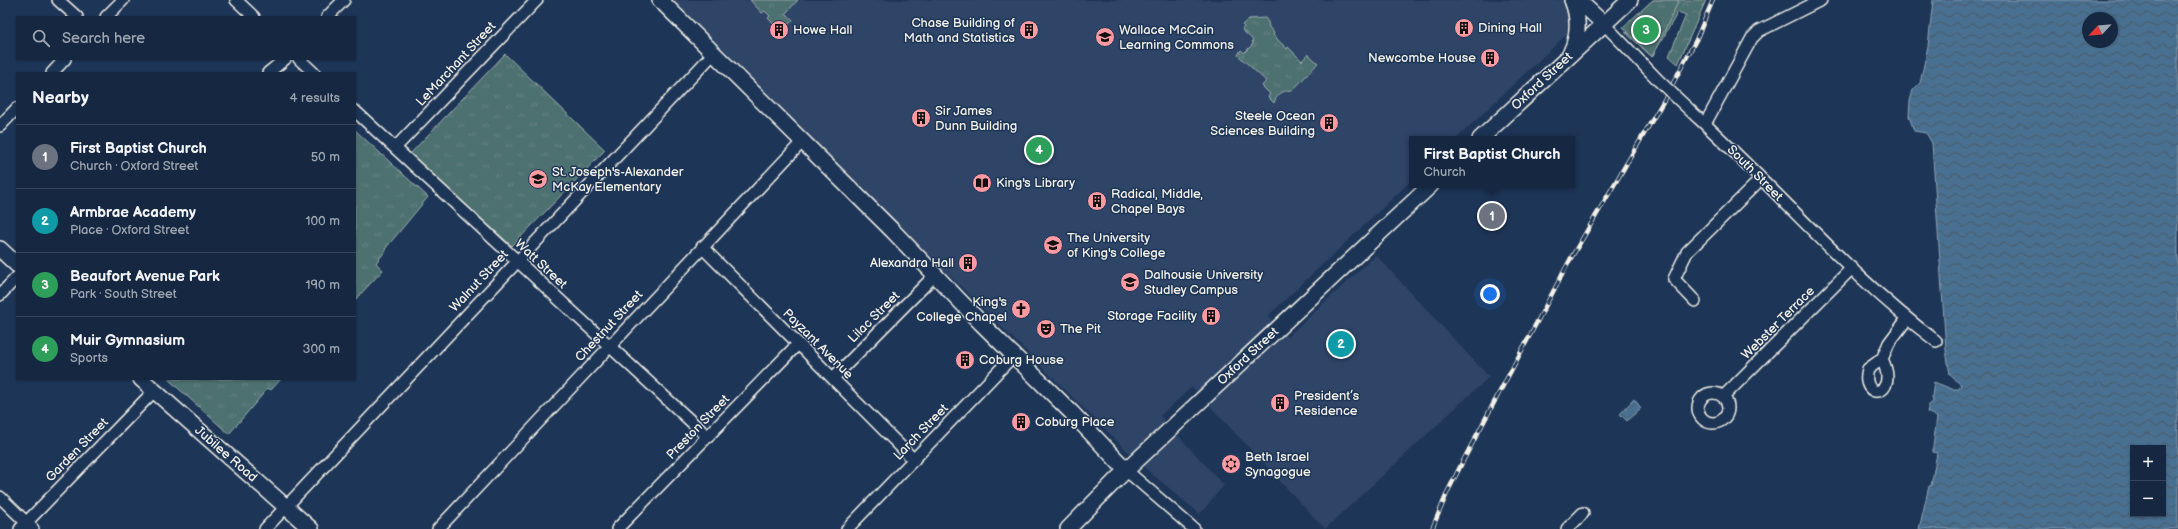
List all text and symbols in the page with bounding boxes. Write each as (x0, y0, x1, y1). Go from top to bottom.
north arrow (2082, 12, 2118, 48)
place label: Chase Building of Math and Statistics (904, 15, 1016, 46)
pin: 3 (1633, 15, 1659, 45)
search box (16, 16, 356, 60)
building icon: Dining Hall (1453, 17, 1475, 39)
street label: LeMarchant Street (413, 18, 499, 110)
building icon: Howe Hall (768, 19, 790, 41)
building icon: Chase Building of Math and Statistics (1018, 19, 1040, 41)
place label: Dining Hall (1478, 20, 1542, 36)
place label: Howe Hall (793, 22, 852, 38)
place label: Wallace McCain Learning Commons (1119, 22, 1234, 53)
school or university icon: Wallace McCain Learning Commons (1094, 26, 1116, 48)
icon: search (30, 27, 52, 49)
text: Search here (62, 29, 145, 48)
building icon: Newcombe House (1479, 47, 1501, 69)
street label: Oxford Street (1508, 49, 1576, 113)
place label: Newcombe House (1368, 50, 1476, 66)
text: Nearby (32, 88, 89, 108)
text: 4 results (290, 90, 340, 106)
place label: Sir James Dunn Building (935, 103, 1017, 134)
building icon: Sir James Dunn Building (910, 107, 932, 129)
place label: Steele Ocean Sciences Building (1210, 108, 1315, 139)
building icon: Steele Ocean Sciences Building (1318, 112, 1340, 134)
pin: 4 (1026, 135, 1052, 165)
popup (1409, 136, 1575, 188)
text: First Baptist Church (70, 139, 207, 158)
street label: South Street (1724, 142, 1786, 204)
text: First Baptist Church (1424, 145, 1560, 164)
text: 1 (42, 149, 48, 165)
text: 50 m (311, 149, 340, 165)
text: Church · Oxford Street (70, 158, 198, 174)
place label: St. Joseph's-Alexander McKay Elementary (552, 164, 684, 195)
text: Church (1424, 164, 1466, 180)
school or university icon: St. Joseph's-Alexander McKay Elementary (527, 168, 549, 190)
library icon: King's Library (971, 172, 993, 194)
place label: King's Library (996, 175, 1075, 191)
place label: Radical, Middle, Chapel Bays (1111, 186, 1203, 217)
building icon: Radical, Middle, Chapel Bays (1086, 190, 1108, 212)
pin: 1 (1479, 201, 1505, 231)
text: Armbrae Academy (70, 203, 196, 222)
text: 2 (41, 213, 49, 229)
text: 100 m (305, 213, 340, 229)
text: Place · Oxford Street (70, 222, 189, 238)
place label: The University of King's College (1067, 230, 1166, 261)
school or university icon: The University of King's College (1042, 234, 1064, 256)
street label: Watt Street (512, 236, 570, 292)
street label: Walnut Street (446, 247, 512, 315)
building icon: Alexandra Hall (957, 252, 979, 274)
place label: Alexandra Hall (870, 255, 954, 271)
text: Beaufort Avenue Park (70, 267, 220, 286)
place label: Dalhousie University Studley Campus (1144, 267, 1263, 298)
school or university icon: Dalhousie University Studley Campus (1119, 271, 1141, 293)
text: 3 (41, 277, 49, 293)
text: 190 m (306, 277, 340, 293)
street label: Webster Terrace (1738, 283, 1818, 363)
your location (1480, 284, 1500, 304)
text: Park · South Street (70, 286, 177, 302)
street label: Chestnut Street (572, 287, 646, 365)
street label: Lilac Street (845, 288, 903, 346)
place label: King's College Chapel (916, 294, 1008, 325)
church icon: King's College Chapel (1010, 298, 1032, 320)
building icon: Storage Facility (1200, 305, 1222, 327)
street label: Payzant Avenue (780, 306, 857, 383)
place label: Storage Facility (1107, 308, 1197, 324)
theatre icon: The Pit (1035, 318, 1057, 340)
place label: The Pit (1060, 321, 1101, 337)
street label: Oxford Street (1214, 324, 1282, 388)
pin: 2 (1328, 329, 1354, 359)
text: Muir Gymnasium (70, 331, 185, 350)
text: 4 (41, 341, 49, 357)
text: 300 m (302, 341, 340, 357)
building icon: Coburg House (954, 349, 976, 371)
text: Sports (70, 350, 108, 366)
place label: Coburg House (979, 352, 1064, 368)
place label: President’s Residence (1294, 388, 1360, 419)
street label: Preston Street (663, 391, 733, 463)
building icon: President’s Residence (1269, 392, 1291, 414)
street label: Larch Street (890, 401, 952, 463)
building icon: Coburg Place (1010, 411, 1032, 433)
place label: Coburg Place (1035, 414, 1115, 430)
street label: Garden Street (42, 415, 112, 485)
street label: Jubilee Road (191, 423, 261, 485)
map controls (2130, 445, 2166, 517)
button: + (2130, 445, 2166, 481)
place label: Beth Israel Synagogue (1245, 449, 1311, 480)
synagogue icon: Beth Israel Synagogue (1220, 453, 1242, 475)
button: − (2130, 481, 2166, 517)

